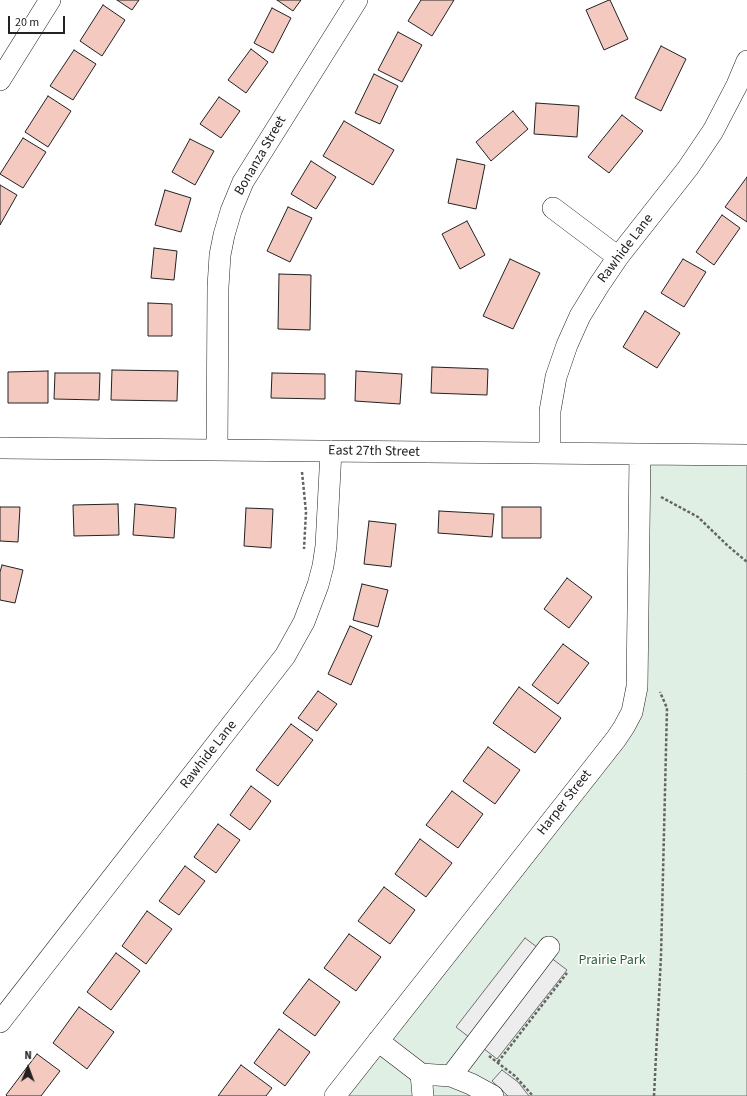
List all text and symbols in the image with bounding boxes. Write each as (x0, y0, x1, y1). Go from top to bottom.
scale bar (10, 8, 67, 34)
text: 20 m (15, 14, 39, 31)
street label: Bonanza Street (232, 113, 290, 199)
street label: Rawhide Lane (595, 211, 657, 287)
street label: East 27th Street (328, 443, 420, 461)
street label: Rawhide Lane (177, 717, 241, 793)
street label: Harper Street (534, 767, 596, 839)
park label: Prairie Park (578, 953, 646, 969)
north arrow (8, 1048, 48, 1088)
text: N (24, 1048, 32, 1063)

